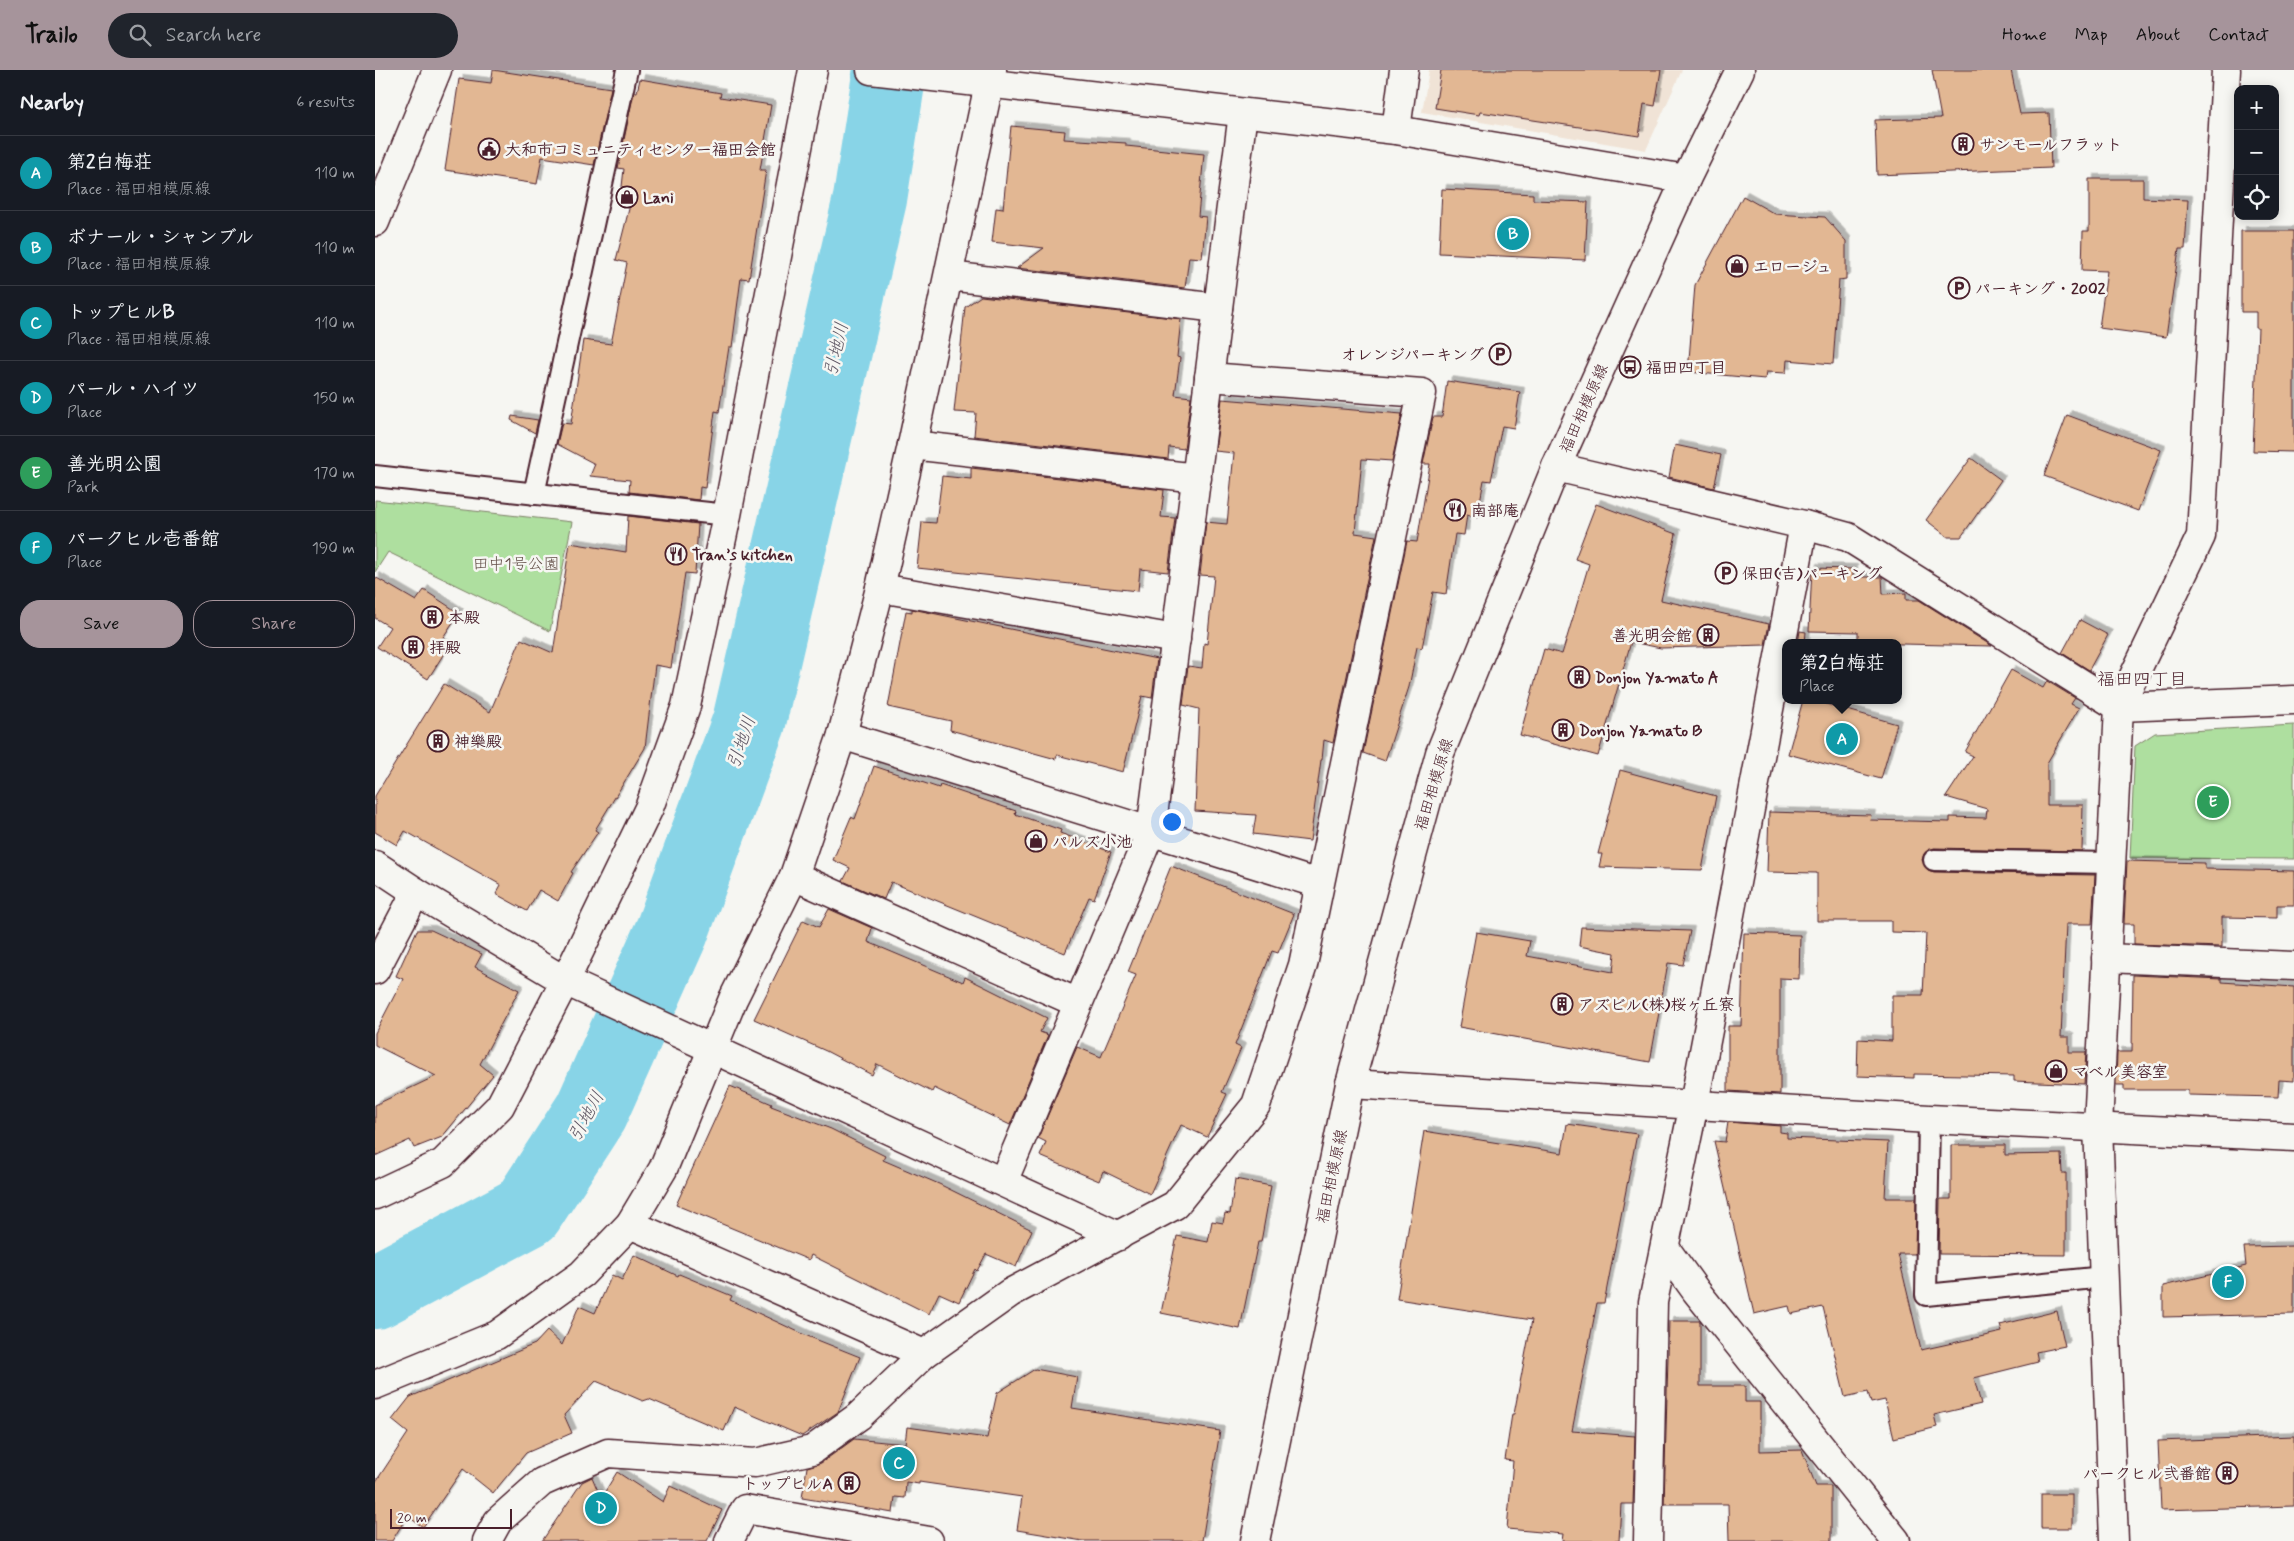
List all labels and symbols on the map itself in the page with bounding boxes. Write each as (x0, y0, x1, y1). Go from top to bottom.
building icon: サンモールフラット (1951, 132, 1975, 156)
place label: サンモールフラット (1979, 135, 2122, 156)
public building icon: 大和市コミュニティセンター福田会館 (477, 137, 501, 161)
place label: 大和市コミュニティセンター福田会館 (505, 140, 776, 161)
shop icon: Lani (615, 185, 639, 209)
place label: Lani (643, 188, 674, 209)
pin: B (1497, 215, 1529, 253)
shop icon: エロージュ (1725, 254, 1749, 278)
place label: エロージュ (1753, 257, 1832, 278)
parking icon: パーキング・2002 (1947, 276, 1971, 300)
place label: パーキング・2002 (1975, 279, 2106, 300)
water label: 引地川 (819, 320, 855, 378)
parking icon: オレンジパーキング (1488, 342, 1512, 366)
place label: オレンジパーキング (1341, 345, 1484, 366)
bus stop icon: 福田四丁目 (1618, 355, 1642, 379)
place label: 福田四丁目 (1646, 358, 1726, 379)
street label: 福田相模原線 (1555, 360, 1613, 457)
restaurant icon: 南部庵 (1443, 498, 1467, 522)
place label: 南部庵 (1471, 501, 1519, 522)
restaurant icon: Tran’s kitchen (664, 542, 688, 566)
place label: Tran’s kitchen (692, 545, 793, 566)
park label: 田中1号公園 (472, 554, 560, 575)
parking icon: 保田(吉)パーキング (1714, 561, 1738, 585)
place label: 保田(吉)パーキング (1742, 564, 1883, 585)
building icon: 本殿 (420, 605, 444, 629)
place label: 本殿 (448, 608, 480, 629)
building icon: 善光明会館 (1696, 623, 1720, 647)
place label: 善光明会館 (1612, 626, 1692, 647)
building icon: 拝殿 (401, 635, 425, 659)
place label: 拝殿 (429, 638, 461, 659)
building icon: Donjon Yamato A (1567, 665, 1591, 689)
place label: Donjon Yamato A (1595, 668, 1719, 689)
district label: 福田四丁目 (2097, 668, 2187, 692)
water label: 引地川 (722, 713, 762, 772)
building icon: Donjon Yamato B (1551, 718, 1575, 742)
pin: A (1826, 720, 1858, 758)
place label: Donjon Yamato B (1579, 721, 1702, 742)
building icon: 神樂殿 (426, 729, 450, 753)
place label: 神樂殿 (454, 732, 502, 753)
street label: 福田相模原線 (1410, 735, 1459, 833)
pin: E (2197, 783, 2229, 821)
your location (1159, 809, 1185, 835)
shop icon: パルズ小池 (1024, 829, 1048, 853)
place label: パルズ小池 (1052, 832, 1132, 853)
building icon: アズビル(株)桜ヶ丘寮 (1550, 992, 1574, 1016)
place label: アズビル(株)桜ヶ丘寮 (1578, 995, 1734, 1016)
shop icon: マベル美容室 (2044, 1059, 2068, 1083)
place label: マベル美容室 (2072, 1062, 2168, 1083)
water label: 引地川 (563, 1087, 610, 1146)
street label: 福田相模原線 (1312, 1127, 1353, 1225)
pin: F (2212, 1263, 2244, 1301)
pin: C (883, 1444, 915, 1482)
building icon: パークヒル弐番館 (2215, 1461, 2239, 1485)
place label: パークヒル弐番館 (2083, 1464, 2211, 1485)
building icon: トップヒルA (837, 1471, 861, 1495)
place label: トップヒルA (742, 1474, 833, 1495)
pin: D (585, 1489, 617, 1527)
scale bar (390, 1506, 513, 1529)

